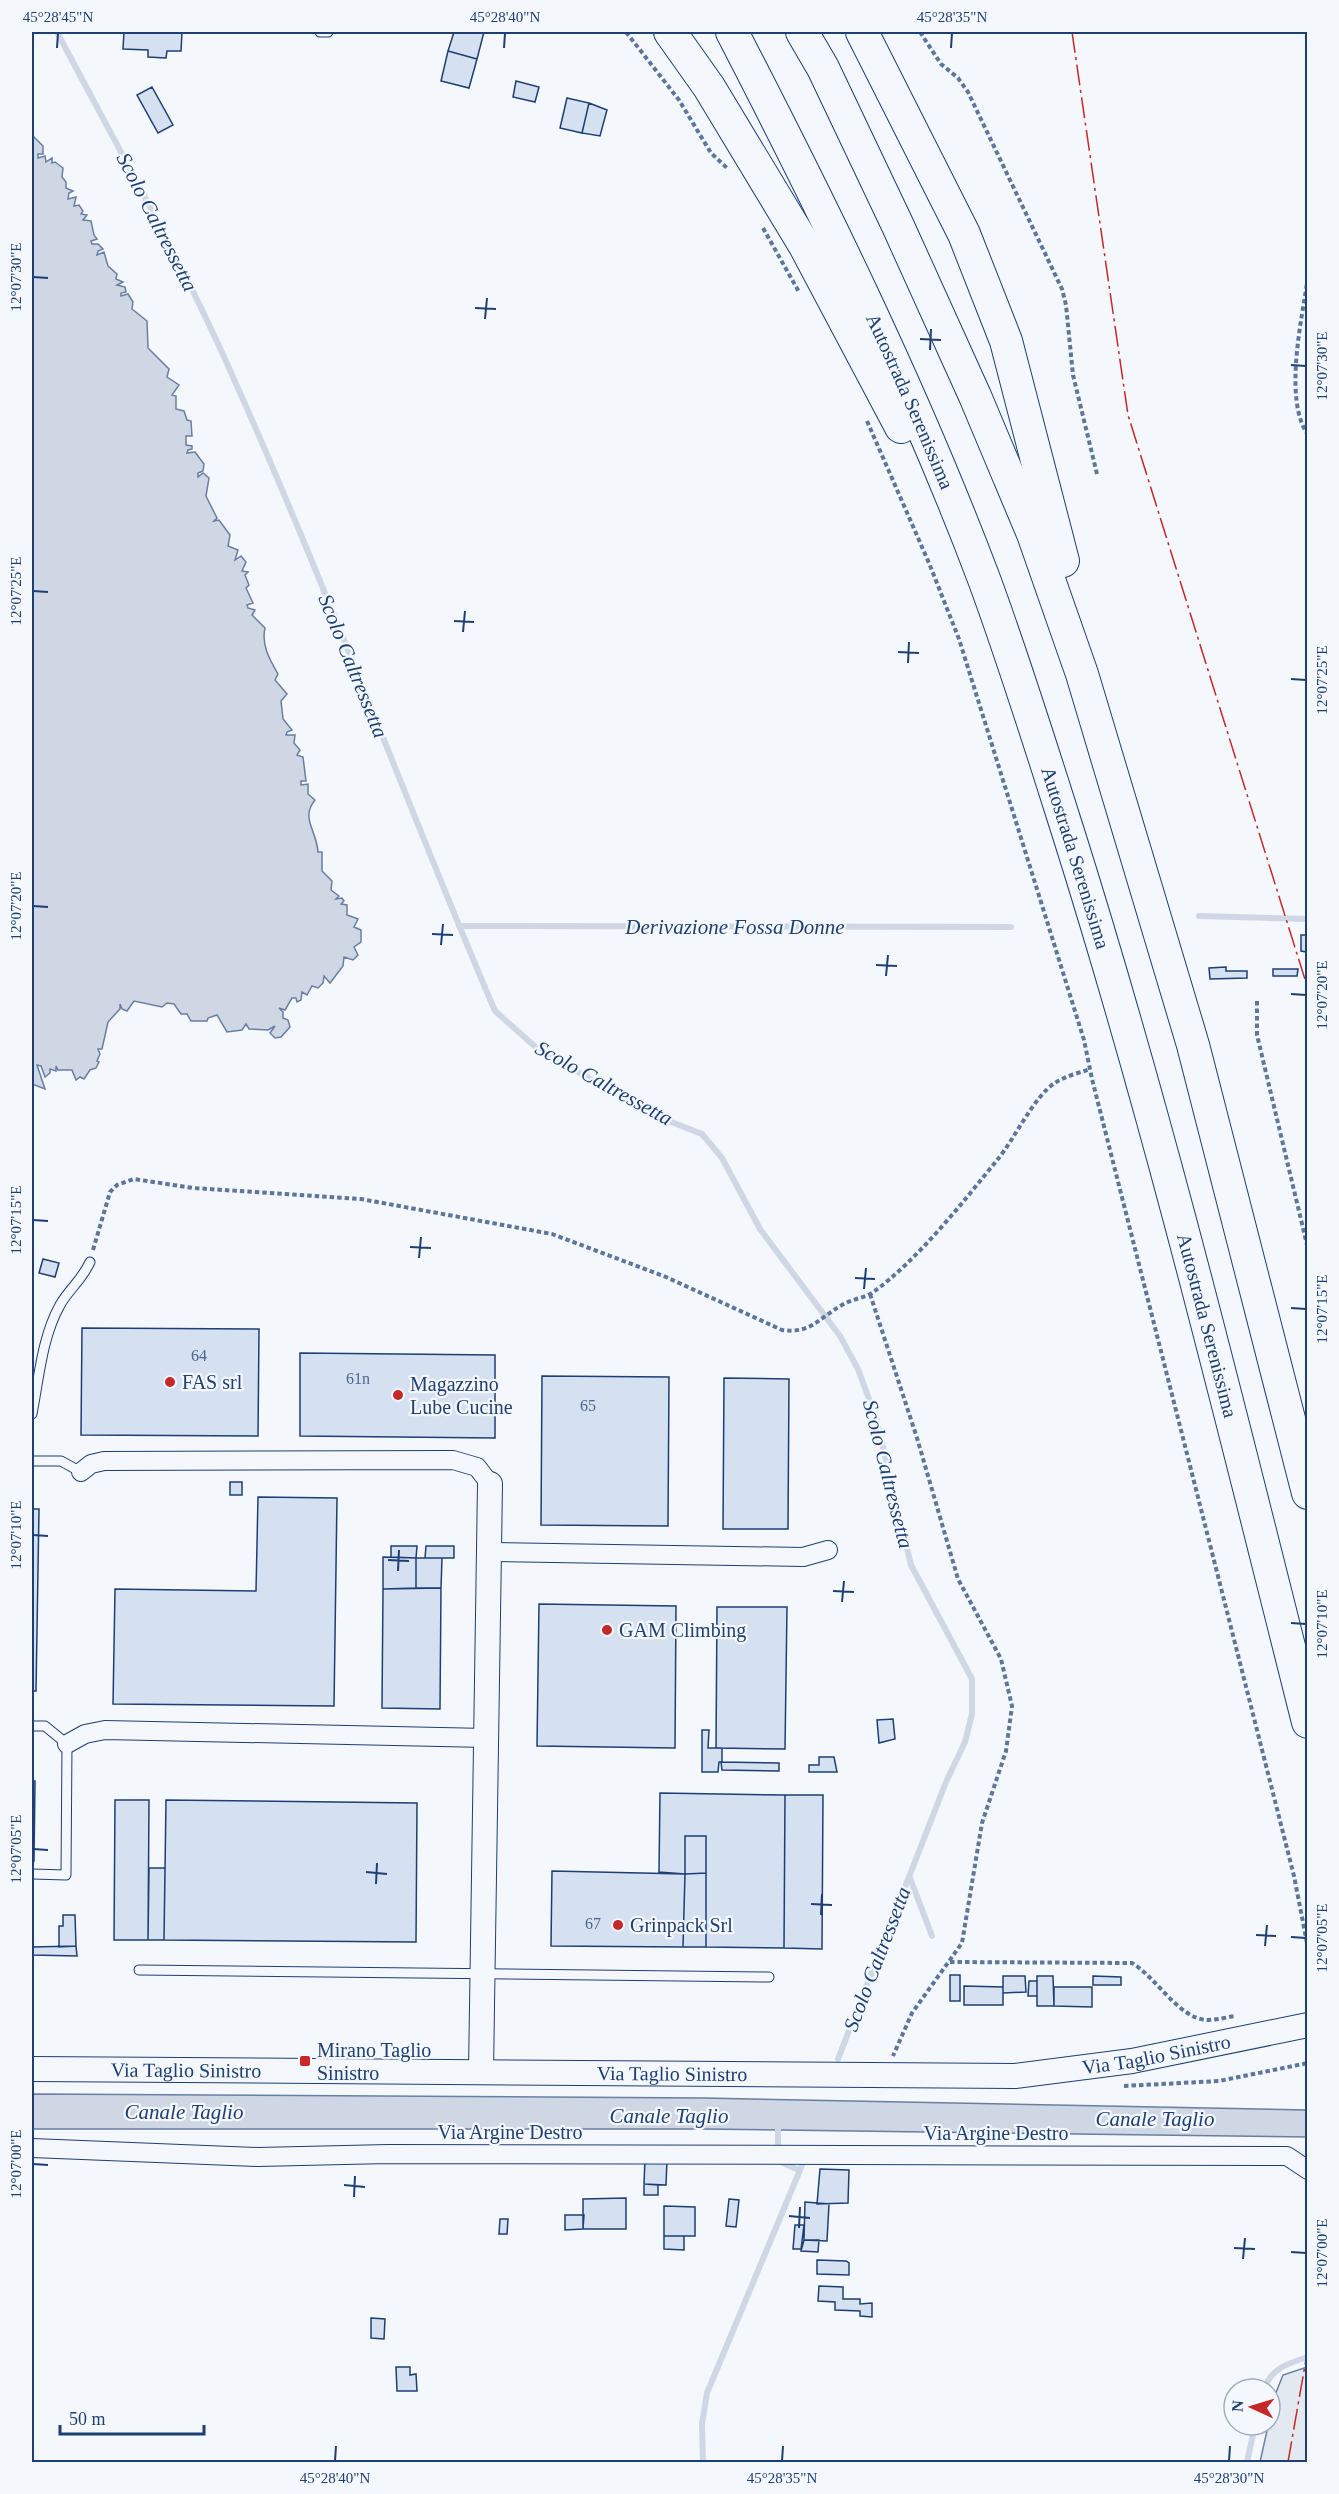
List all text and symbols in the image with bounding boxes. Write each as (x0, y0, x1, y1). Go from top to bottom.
text: 45°28'45"N (23, 9, 93, 25)
text: 45°28'40"N (470, 9, 540, 25)
text: 45°28'35"N (917, 9, 987, 25)
water label: Scolo Caltressetta (112, 149, 202, 295)
text: 12°07'30"E (8, 243, 24, 312)
street label: Autostrada Serenissima (862, 310, 958, 492)
text: 12°07'30"E (1314, 332, 1330, 401)
text: 12°07'25"E (8, 557, 24, 626)
water label: Scolo Caltressetta (313, 591, 393, 741)
text: 12°07'25"E (1314, 646, 1330, 715)
street label: Autostrada Serenissima (1037, 764, 1114, 951)
text: 12°07'20"E (8, 872, 24, 941)
water label: Derivazione Fossa Donne (624, 915, 845, 939)
text: 12°07'20"E (1314, 961, 1330, 1030)
water label: Scolo Caltressetta (531, 1036, 677, 1130)
text: 12°07'15"E (8, 1186, 24, 1255)
street label: Autostrada Serenissima (1173, 1231, 1242, 1420)
text: 12°07'15"E (1314, 1275, 1330, 1344)
house number: 64 (191, 1347, 207, 1364)
house number: 61n (346, 1370, 370, 1387)
place label: FAS srl (182, 1371, 243, 1393)
place label: Magazzino Lube Cucine (410, 1373, 513, 1418)
marker: FAS srl (163, 1375, 177, 1389)
marker: Magazzino Lube Cucine (391, 1388, 405, 1402)
house number: 65 (580, 1397, 596, 1414)
water label: Scolo Caltressetta (858, 1397, 918, 1551)
text: 12°07'10"E (8, 1501, 24, 1570)
text: 12°07'10"E (1314, 1590, 1330, 1659)
place label: GAM Climbing (619, 1619, 746, 1642)
marker: GAM Climbing (600, 1623, 614, 1637)
text: 12°07'05"E (8, 1815, 24, 1884)
water label: Scolo Caltressetta (838, 1883, 916, 2035)
text: 12°07'05"E (1314, 1904, 1330, 1973)
place label: Grinpack Srl (630, 1914, 733, 1937)
house number: 67 (585, 1915, 601, 1932)
marker: Grinpack Srl (611, 1918, 625, 1932)
street label: Via Taglio Sinistro (1081, 2030, 1232, 2078)
place label: Mirano Taglio Sinistro (317, 2039, 431, 2084)
marker: Mirano Taglio Sinistro (298, 2054, 312, 2068)
street label: Via Taglio Sinistro (111, 2059, 261, 2082)
street label: Via Taglio Sinistro (597, 2062, 747, 2085)
water label: Canale Taglio (125, 2100, 243, 2124)
water label: Canale Taglio (610, 2104, 728, 2128)
water label: Canale Taglio (1096, 2107, 1214, 2131)
street label: Via Argine Destro (437, 2121, 583, 2144)
street label: Via Argine Destro (923, 2122, 1069, 2145)
text: 12°07'00"E (8, 2130, 24, 2199)
text: 12°07'00"E (1314, 2219, 1330, 2288)
north arrow (1222, 2377, 1282, 2437)
scale bar (60, 2398, 204, 2436)
text: N (1229, 2399, 1246, 2412)
text: 50 m (69, 2409, 106, 2429)
text: 45°28'40"N (300, 2470, 370, 2486)
text: 45°28'35"N (747, 2470, 817, 2486)
text: 45°28'30"N (1194, 2470, 1264, 2486)

